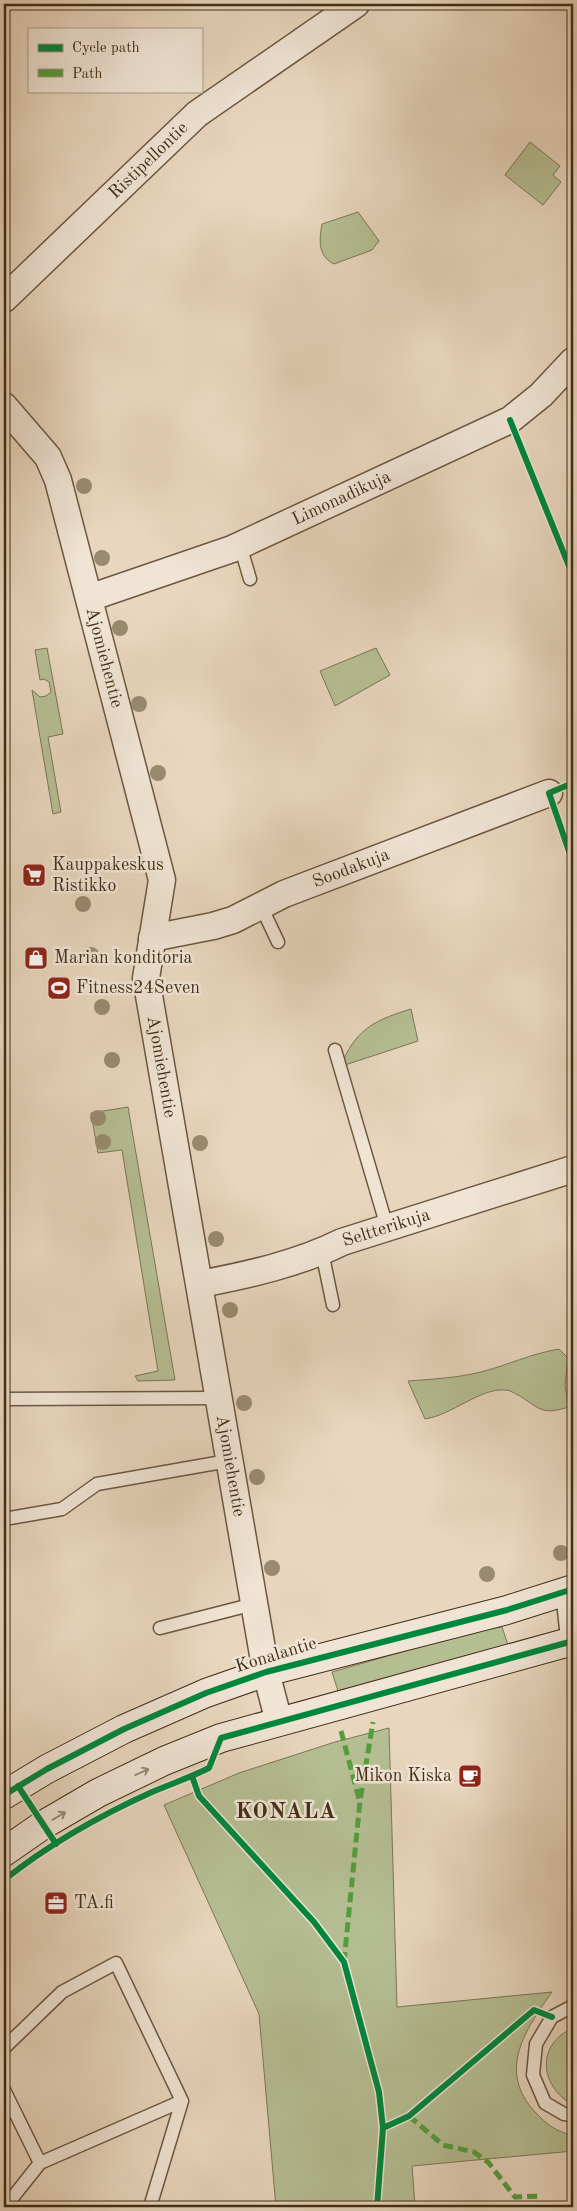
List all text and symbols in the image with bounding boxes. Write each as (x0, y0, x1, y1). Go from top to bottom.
legend (28, 28, 202, 92)
text: Cycle path (72, 41, 140, 56)
text: Path (72, 67, 102, 82)
street label: Ristipellontie (105, 119, 192, 202)
street label: Limonadikuja (289, 467, 394, 529)
street label: Ajomiehentie (82, 605, 126, 710)
street label: Soodakuja (310, 846, 392, 891)
place label: Kauppakeskus Ristikko (52, 856, 164, 895)
supermarket icon: Kauppakeskus Ristikko (21, 862, 47, 888)
shop icon: Marian konditoria (23, 945, 49, 971)
place label: Marian konditoria (54, 949, 193, 967)
sports icon: Fitness24Seven (46, 975, 72, 1001)
place label: Fitness24Seven (76, 979, 200, 997)
street label: Ajomiehentie (144, 1014, 179, 1119)
street label: Seltterikuja (340, 1206, 433, 1250)
street label: Ajomiehentie (213, 1413, 248, 1518)
street label: Konalantie (233, 1634, 319, 1676)
cafe icon: Mikon Kiska (457, 1763, 483, 1789)
one-way arrow (134, 1766, 149, 1776)
place label: Mikon Kiska (354, 1767, 452, 1785)
district label: KONALA (235, 1801, 337, 1823)
one-way arrow (51, 1810, 65, 1820)
office icon: TA.fi (43, 1890, 69, 1916)
place label: TA.fi (74, 1894, 114, 1912)

